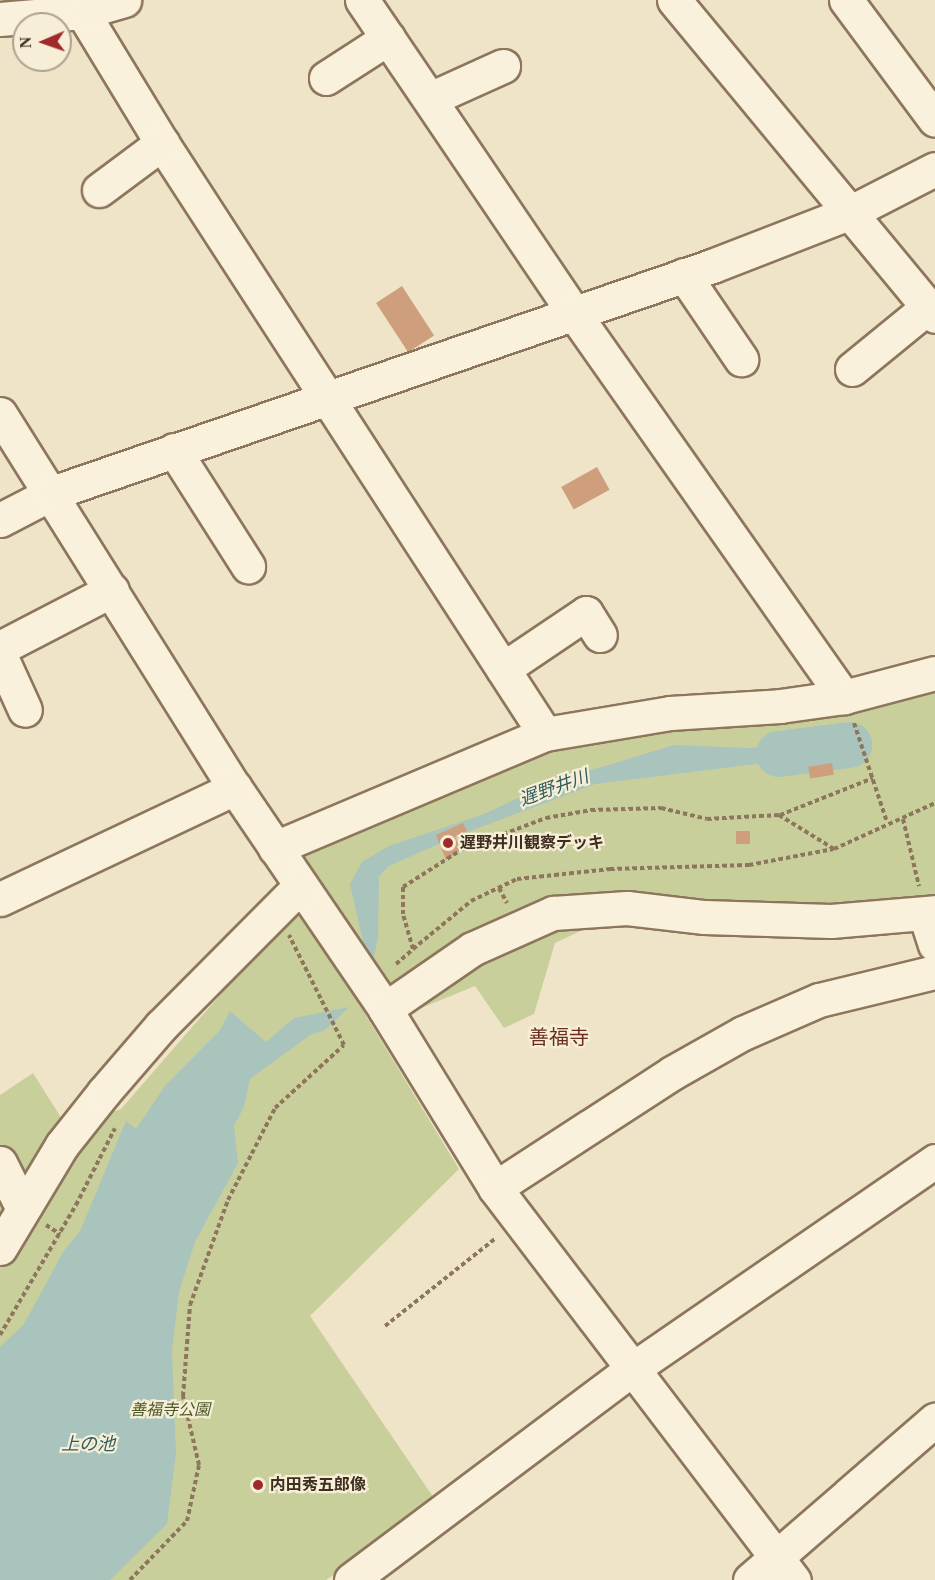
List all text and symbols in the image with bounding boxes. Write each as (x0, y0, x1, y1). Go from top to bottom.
north arrow (12, 12, 72, 72)
text: N (17, 37, 34, 49)
water label: 遅野井川 (516, 766, 592, 810)
place label: 遅野井川観察デッキ (460, 833, 604, 853)
marker: 遅野井川観察デッキ (441, 836, 455, 850)
district label: 善福寺 (529, 1025, 589, 1049)
park label: 善福寺公園 (130, 1400, 210, 1420)
water label: 上の池 (61, 1433, 115, 1455)
place label: 内田秀五郎像 (270, 1475, 366, 1495)
marker: 内田秀五郎像 (251, 1478, 265, 1492)

